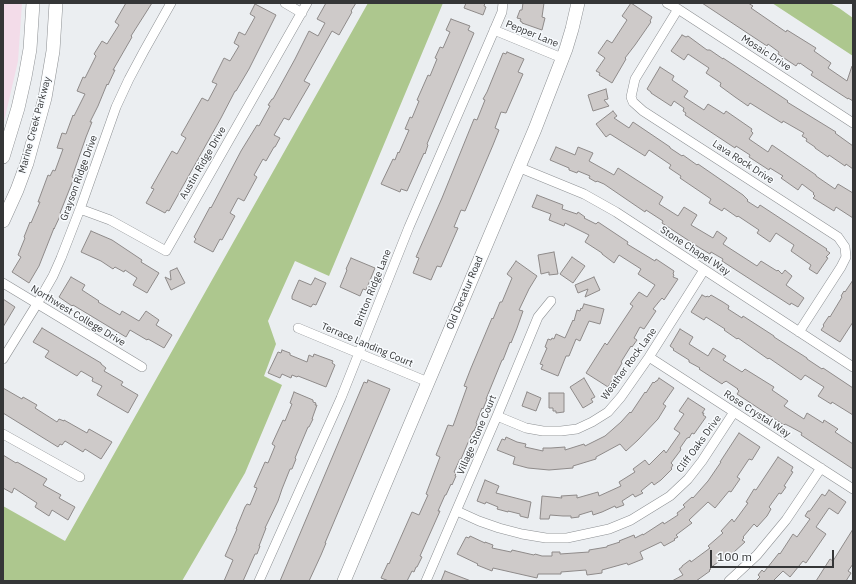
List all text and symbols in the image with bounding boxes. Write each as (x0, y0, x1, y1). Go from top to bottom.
street label: Pepper Lane (504, 18, 560, 50)
street label: Mosaic Drive (739, 32, 793, 74)
street label: Marine Creek Parkway (16, 75, 54, 175)
street label: Austin Ridge Drive (177, 125, 229, 201)
street label: Grayson Ridge Drive (58, 134, 100, 222)
street label: Lava Rock Drive (710, 138, 776, 186)
street label: Stone Chapel Way (658, 224, 732, 278)
street label: Britton Ridge Lane (352, 248, 394, 328)
street label: Old Decatur Road (444, 254, 486, 332)
street label: Northwest College Drive (29, 283, 127, 349)
street label: Terrace Landing Court (319, 320, 415, 370)
street label: Weather Rock Lane (599, 326, 659, 402)
street label: Rose Crystal Way (721, 388, 793, 440)
street label: Village Stone Court (455, 393, 499, 477)
street label: Cliff Oaks Drive (674, 413, 724, 475)
scale bar (712, 542, 836, 568)
text: 100 m (717, 549, 752, 564)

